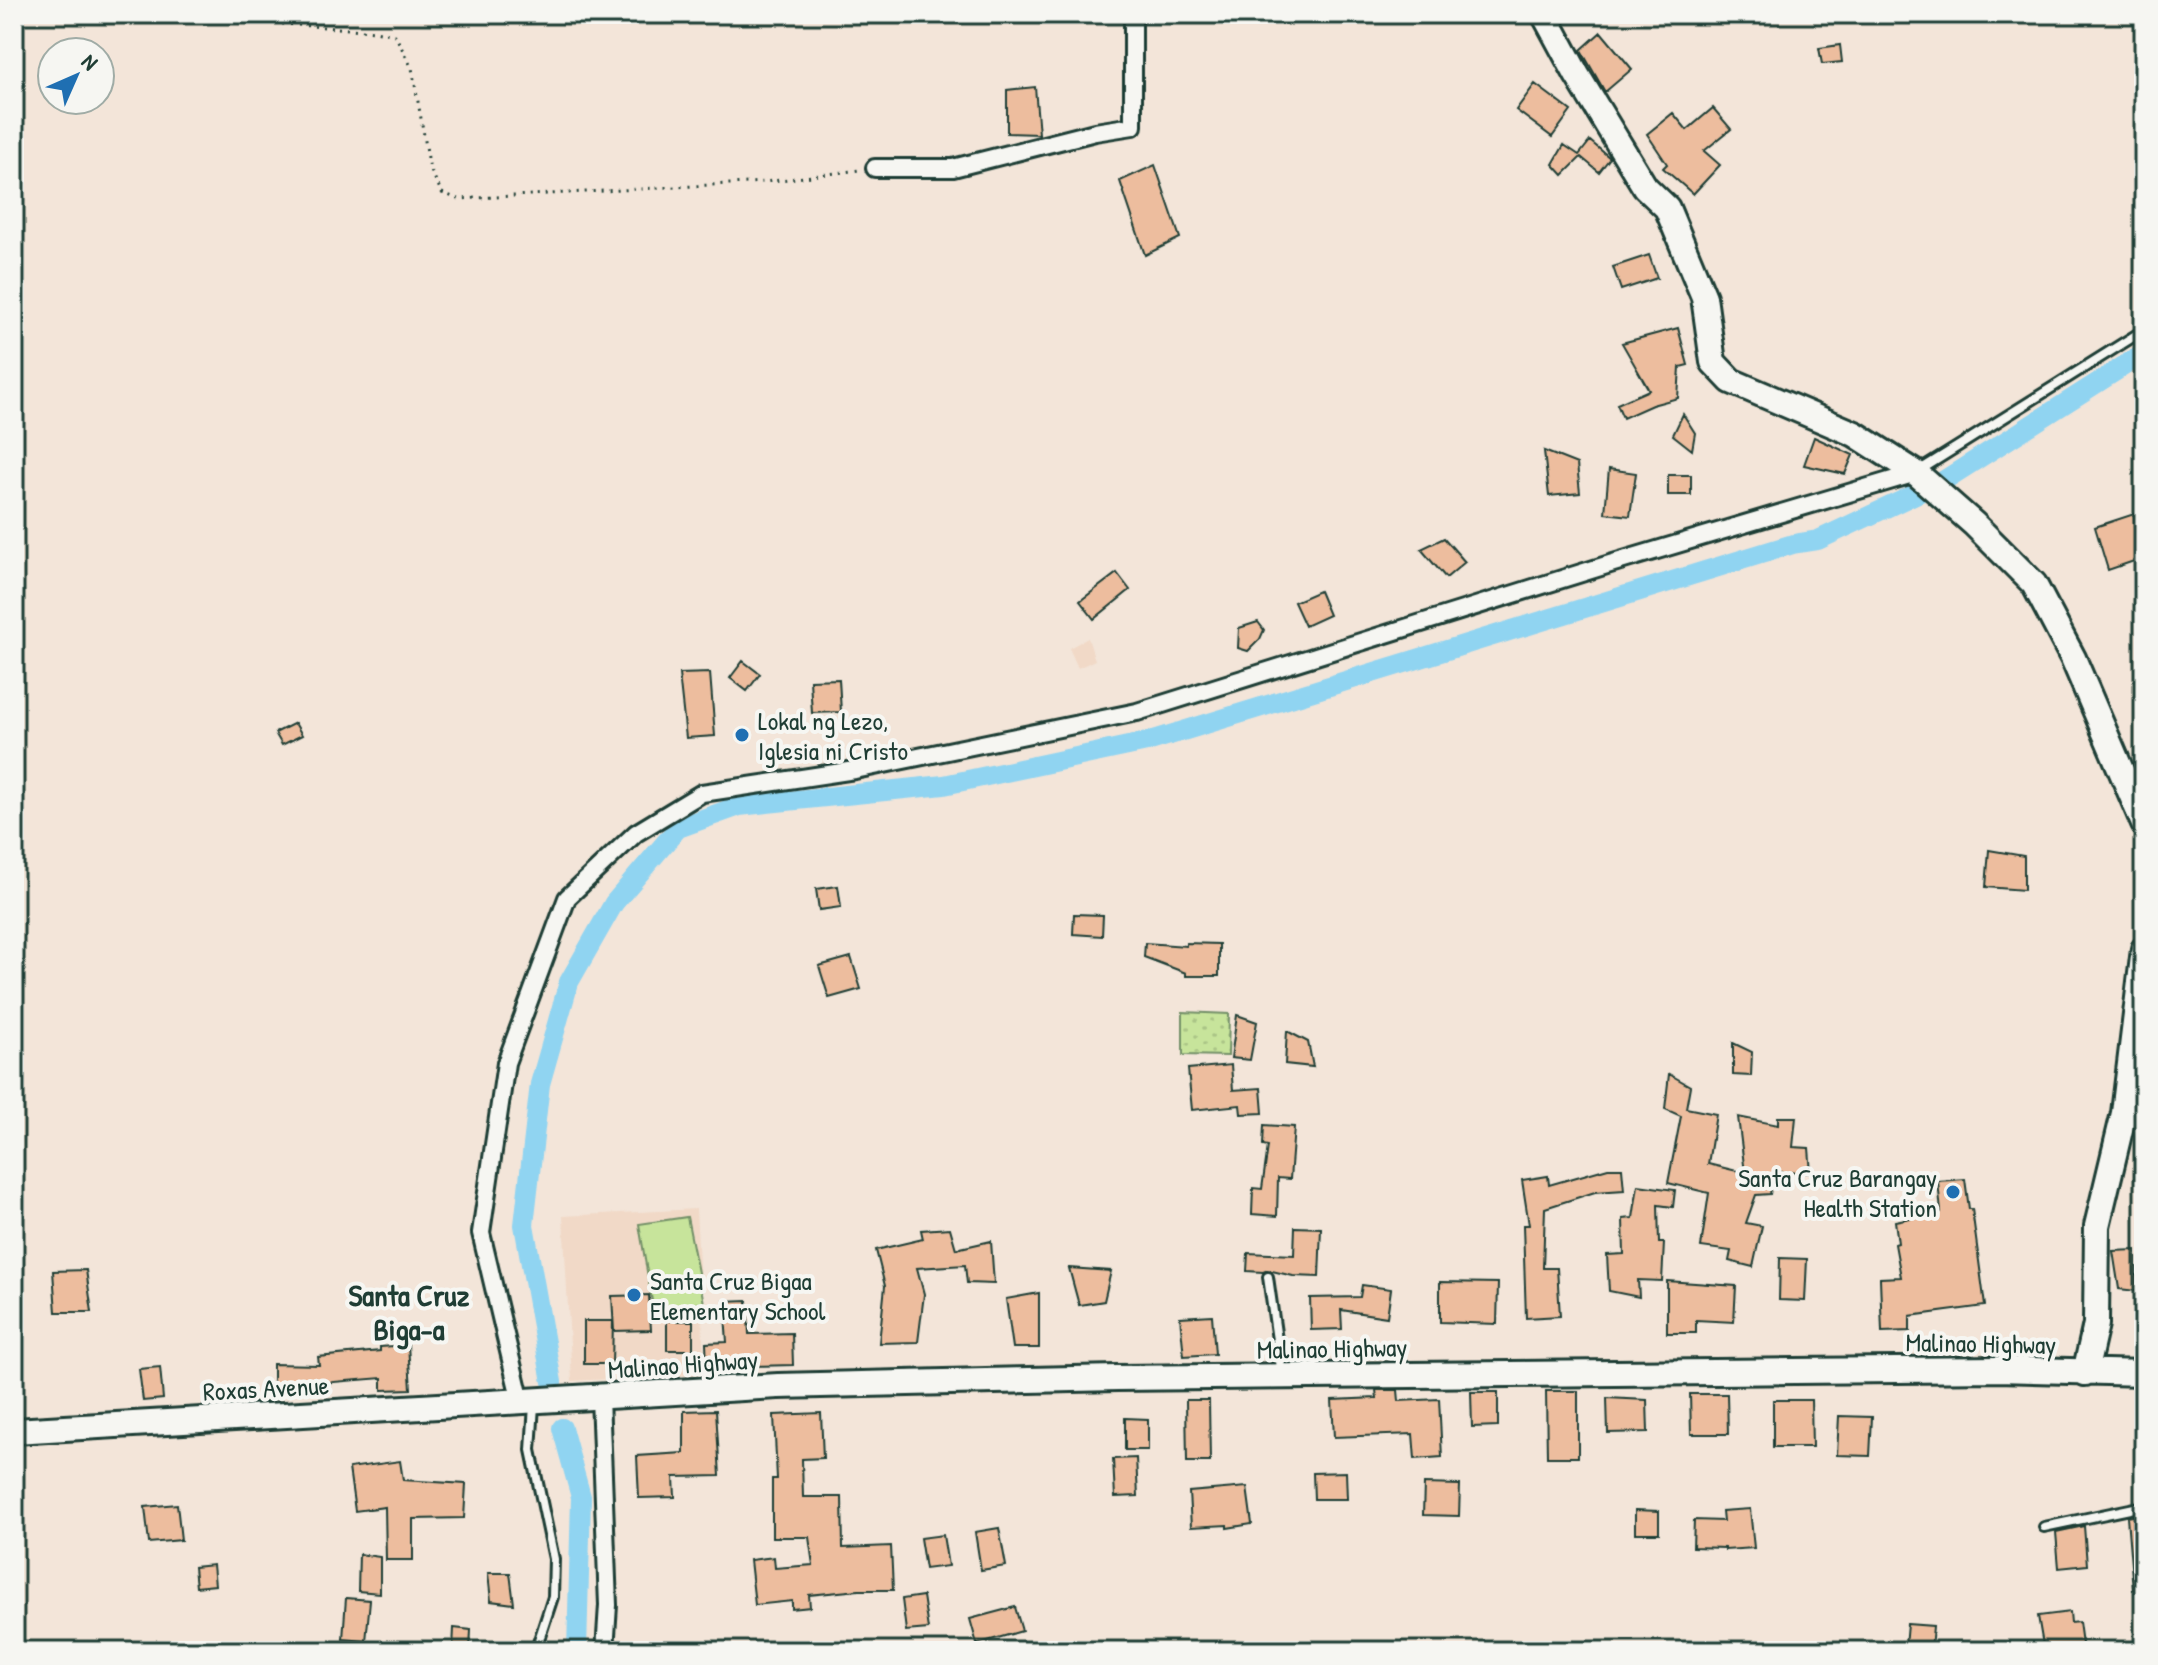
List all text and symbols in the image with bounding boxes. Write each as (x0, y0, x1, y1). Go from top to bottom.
north arrow (36, 36, 116, 116)
text: N (75, 47, 105, 77)
place label: Lokal ng Lezo, Iglesia ni Cristo (758, 703, 908, 768)
marker: Lokal ng Lezo, Iglesia ni Cristo (733, 726, 751, 744)
place label: Santa Cruz Barangay Health Station (1738, 1160, 1937, 1225)
marker: Santa Cruz Barangay Health Station (1944, 1183, 1962, 1201)
place label: Santa Cruz Bigaa Elementary School (650, 1263, 826, 1328)
district label: Santa Cruz Biga-a (349, 1275, 470, 1350)
marker: Santa Cruz Bigaa Elementary School (625, 1286, 643, 1304)
street label: Malinao Highway (1905, 1324, 2057, 1362)
street label: Malinao Highway (1256, 1329, 1408, 1367)
street label: Malinao Highway (607, 1341, 759, 1387)
street label: Roxas Avenue (202, 1367, 330, 1409)

